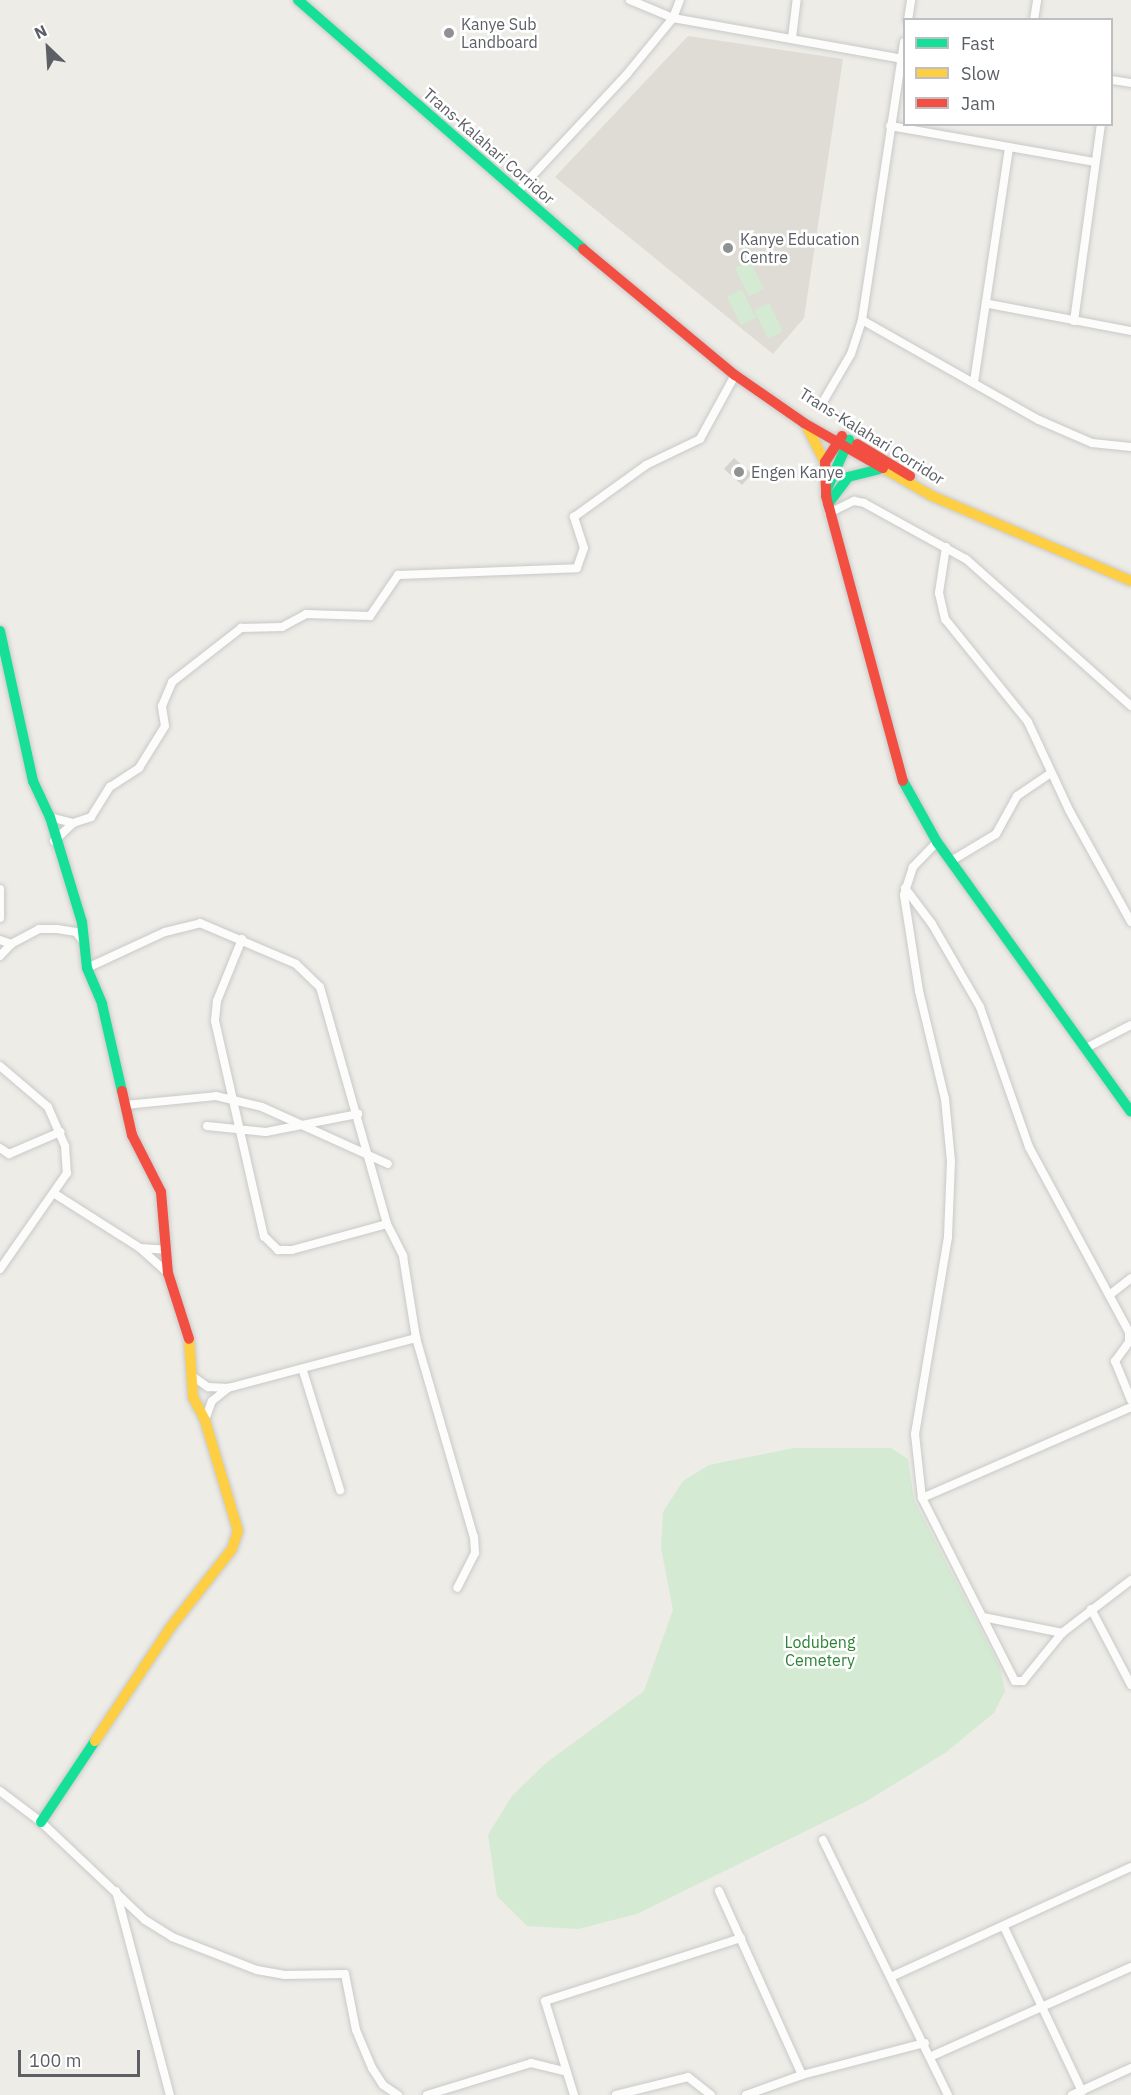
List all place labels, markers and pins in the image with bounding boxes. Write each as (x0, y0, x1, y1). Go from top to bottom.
place label: Kanye Sub Landboard (461, 14, 538, 52)
marker: Kanye Sub Landboard (442, 26, 456, 40)
place label: Kanye Education Centre (740, 229, 860, 267)
marker: Kanye Education Centre (721, 241, 735, 255)
place label: Engen Kanye (751, 462, 844, 482)
marker: Engen Kanye (732, 465, 746, 479)

